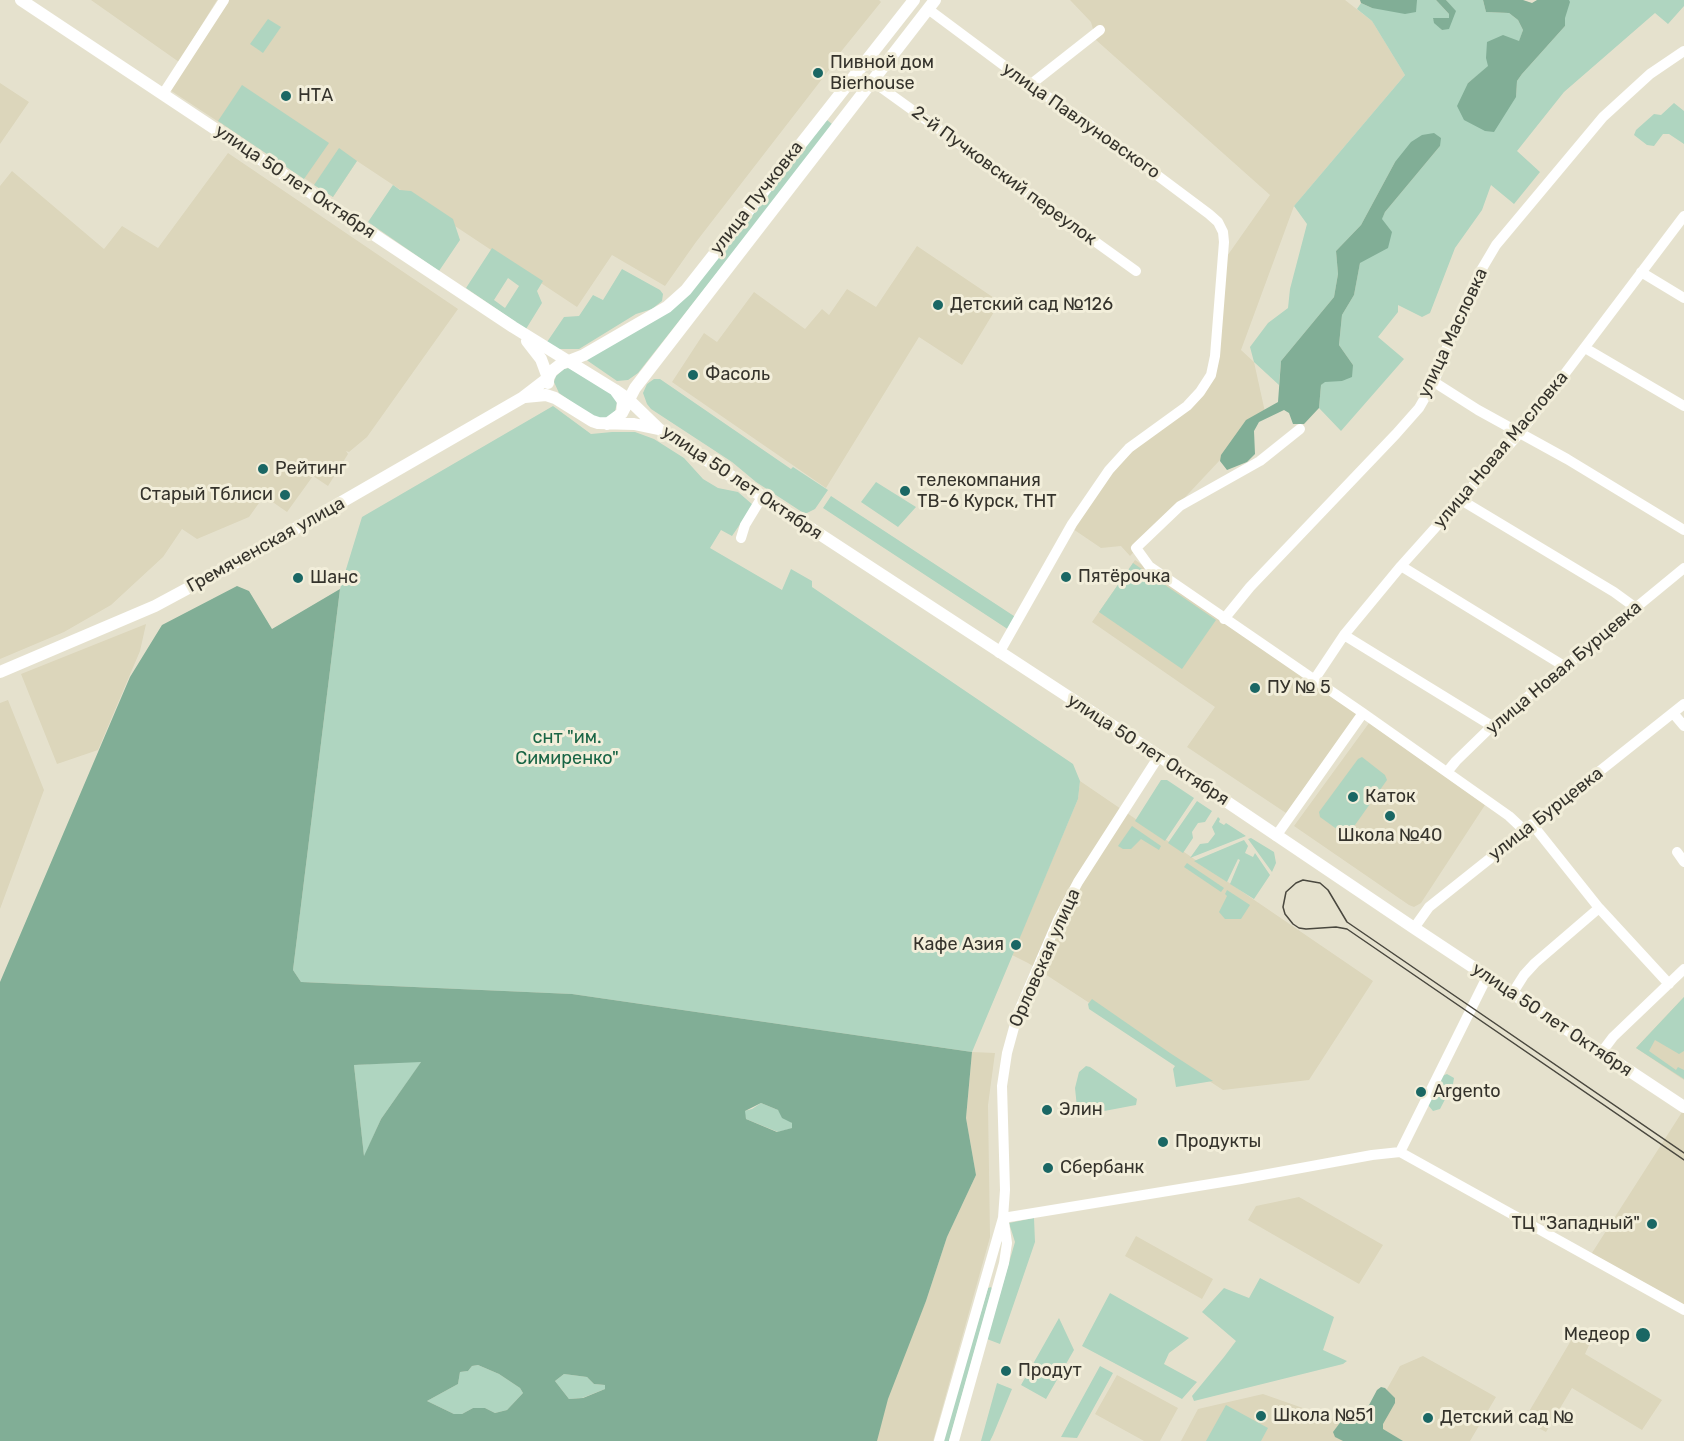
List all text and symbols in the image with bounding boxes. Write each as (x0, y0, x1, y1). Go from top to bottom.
place label: Пивной дом Bierhouse (830, 52, 934, 94)
street label: улица Павлуновского (998, 58, 1164, 184)
marker: Пивной дом Bierhouse (811, 66, 825, 80)
place label: НТА (298, 85, 333, 107)
marker: НТА (279, 89, 293, 103)
street label: 2-й Пучковский переулок (907, 102, 1101, 250)
street label: улица 50 лет Октября (211, 120, 379, 244)
street label: улица Пучковка (706, 137, 808, 259)
street label: улица Масловка (1413, 265, 1493, 401)
place label: Детский сад №126 (950, 294, 1113, 316)
marker: Детский сад №126 (931, 298, 945, 312)
place label: Фасоль (705, 364, 770, 386)
street label: улица Новая Масловка (1429, 367, 1573, 533)
marker: Фасоль (686, 368, 700, 382)
street label: улица 50 лет Октября (658, 421, 826, 545)
place label: Рейтинг (275, 458, 346, 480)
marker: Рейтинг (256, 462, 270, 476)
place label: телекомпания ТВ-6 Курск, ТНТ (917, 470, 1057, 512)
place label: Старый Тблиси (140, 484, 273, 506)
marker: телекомпания ТВ-6 Курск, ТНТ (898, 484, 912, 498)
marker: Старый Тблиси (278, 488, 292, 502)
street label: Гремяченская улица (183, 493, 349, 597)
place label: Пятёрочка (1078, 566, 1171, 588)
place label: Шанс (310, 567, 358, 589)
marker: Пятёрочка (1059, 570, 1073, 584)
marker: Шанс (291, 571, 305, 585)
street label: улица Новая Бурцевка (1482, 597, 1646, 739)
place label: ПУ № 5 (1267, 677, 1331, 699)
marker: ПУ № 5 (1248, 681, 1262, 695)
street label: улица 50 лет Октября (1063, 690, 1233, 810)
park label: снт "им. Симиренко" (515, 727, 619, 770)
street label: улица Бурцевка (1485, 763, 1607, 865)
place label: Каток (1365, 786, 1416, 808)
marker: Каток (1346, 790, 1360, 804)
marker: Школа №40 (1383, 809, 1397, 823)
place label: Школа №40 (1338, 825, 1442, 847)
street label: Орловская улица (1005, 885, 1085, 1031)
place label: Кафе Азия (913, 934, 1004, 956)
marker: Кафе Азия (1009, 938, 1023, 952)
street label: улица 50 лет Октября (1468, 958, 1636, 1082)
place label: Argento (1433, 1081, 1501, 1103)
marker: Argento (1414, 1085, 1428, 1099)
place label: Элин (1059, 1099, 1103, 1121)
marker: Элин (1040, 1103, 1054, 1117)
place label: Продукты (1175, 1131, 1261, 1153)
marker: Продукты (1156, 1135, 1170, 1149)
place label: Сбербанк (1060, 1157, 1144, 1179)
marker: Сбербанк (1041, 1161, 1055, 1175)
place label: ТЦ "Западный" (1511, 1213, 1640, 1235)
marker: ТЦ "Западный" (1645, 1217, 1659, 1231)
place label: Медеор (1564, 1324, 1630, 1346)
marker: Медеор (1634, 1326, 1652, 1344)
place label: Продут (1018, 1360, 1082, 1382)
marker: Продут (999, 1364, 1013, 1378)
place label: Школа №51 (1273, 1405, 1373, 1427)
place label: Детский сад № (1440, 1407, 1574, 1429)
marker: Школа №51 (1254, 1409, 1268, 1423)
marker: Детский сад № (1421, 1411, 1435, 1425)

